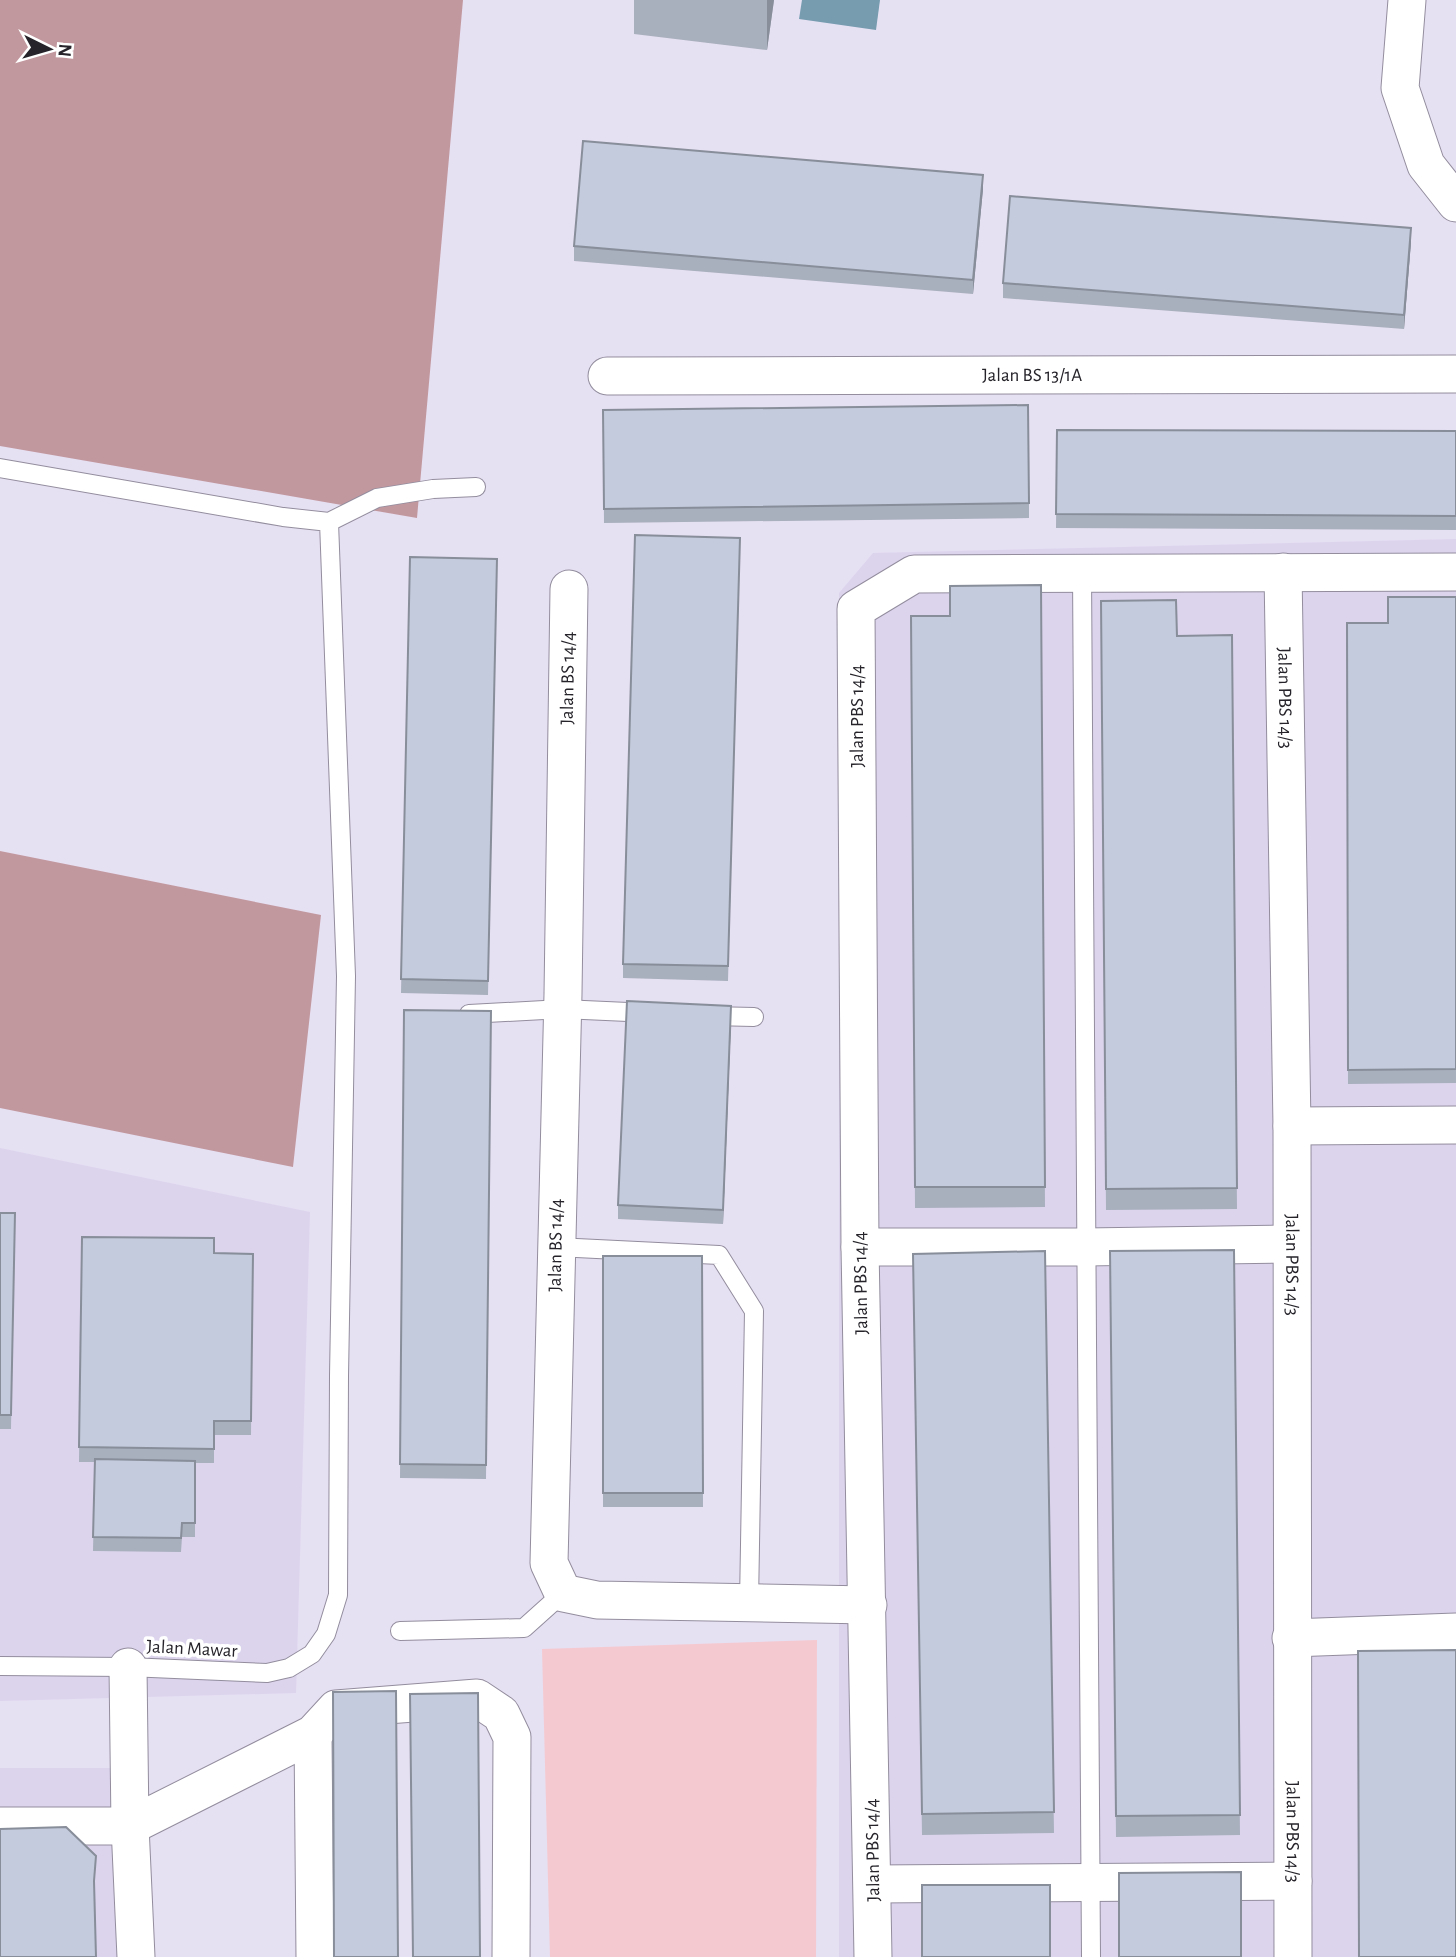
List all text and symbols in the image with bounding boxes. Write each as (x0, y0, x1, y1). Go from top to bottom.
north arrow (14, 14, 84, 84)
text: N (54, 43, 74, 58)
street label: Jalan BS 13/1A (982, 365, 1082, 385)
street label: Jalan BS 14/4 (558, 631, 578, 725)
street label: Jalan PBS 14/3 (1275, 647, 1295, 749)
street label: Jalan PBS 14/4 (848, 665, 867, 767)
street label: Jalan BS 14/4 (546, 1198, 566, 1292)
street label: Jalan PBS 14/3 (1283, 1214, 1302, 1316)
street label: Jalan PBS 14/4 (851, 1231, 871, 1335)
street label: Jalan Mawar (146, 1637, 238, 1661)
street label: Jalan PBS 14/3 (1283, 1781, 1302, 1883)
street label: Jalan PBS 14/4 (863, 1798, 883, 1902)

